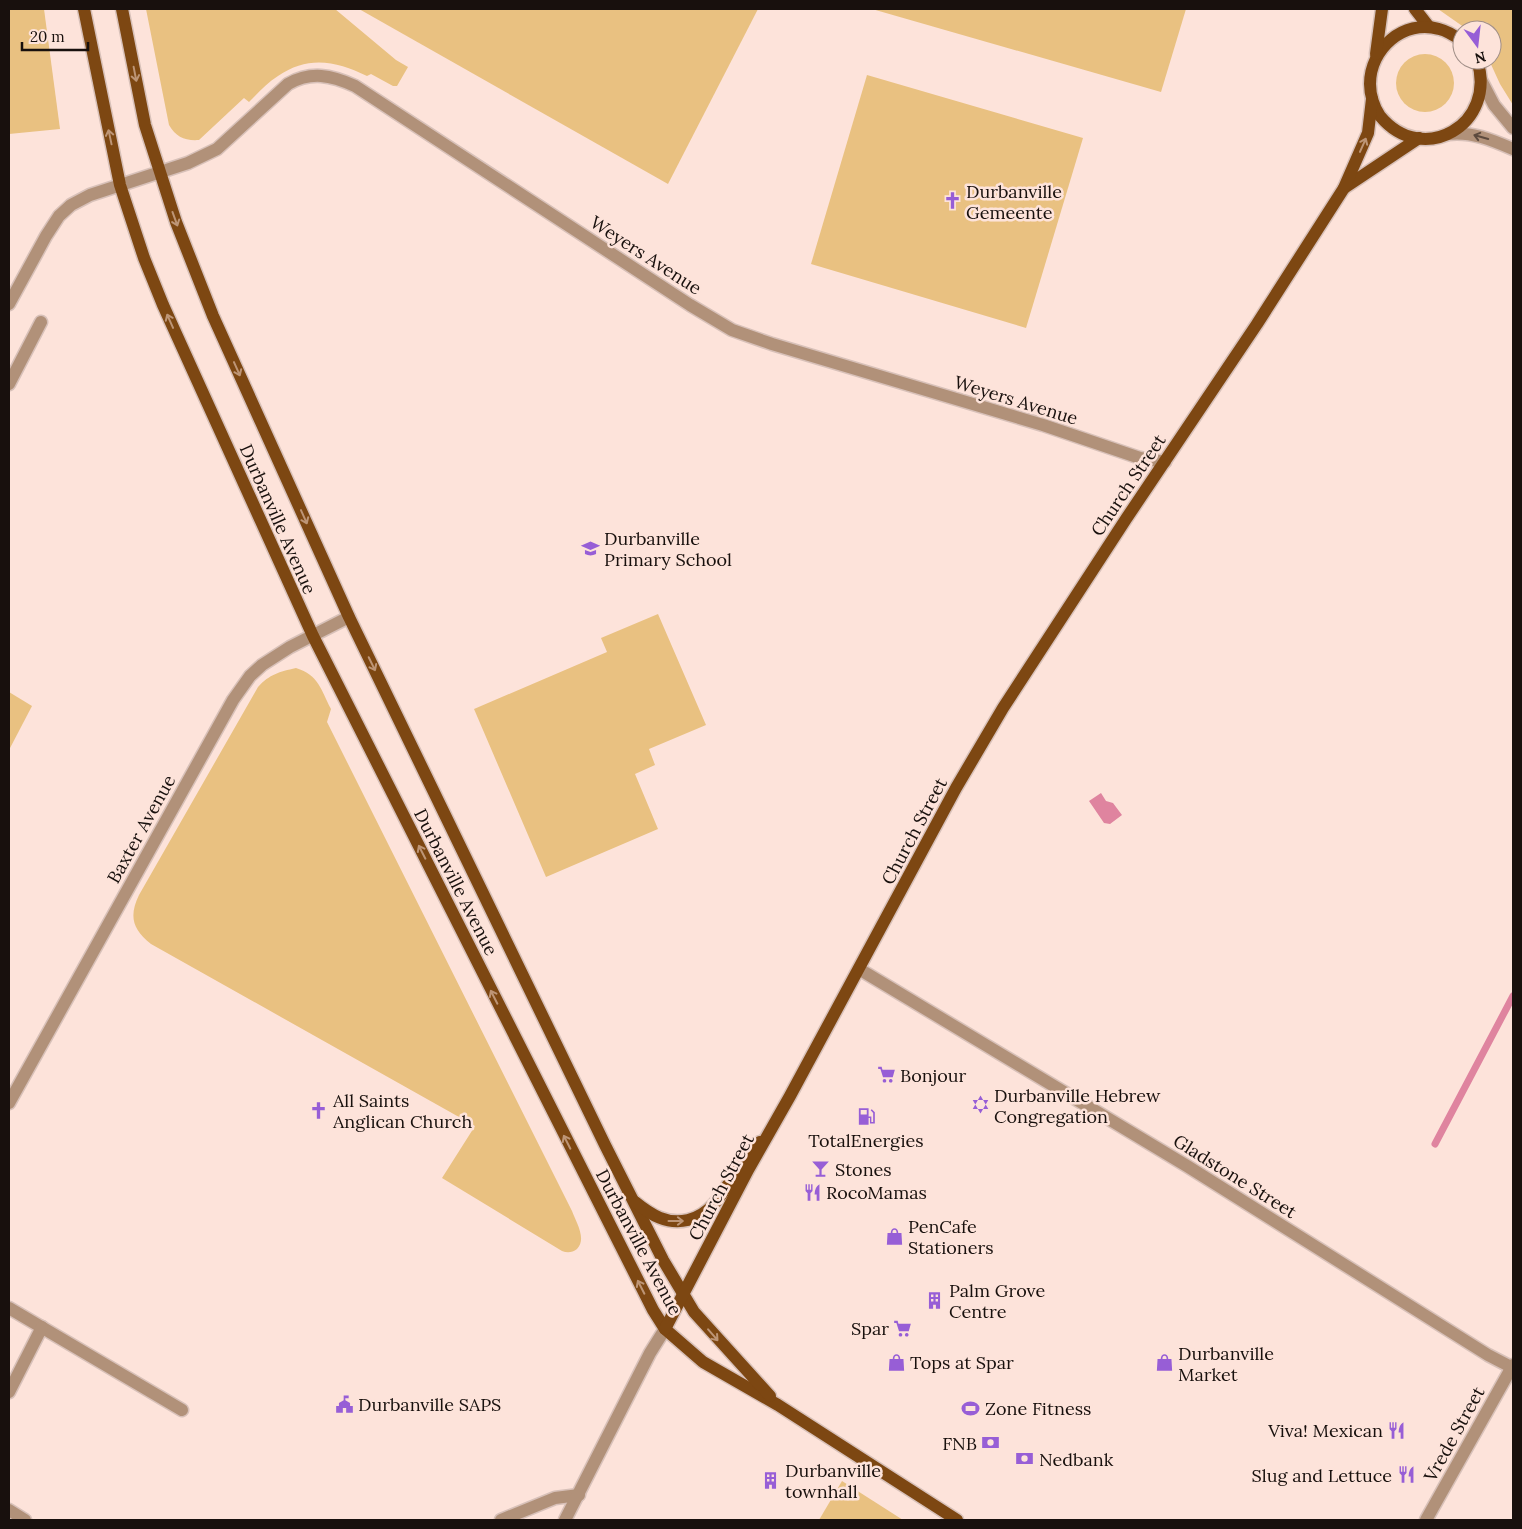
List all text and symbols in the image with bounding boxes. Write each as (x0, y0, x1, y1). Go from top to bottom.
scale bar (22, 20, 89, 52)
north arrow (1452, 20, 1502, 70)
text: 20 m (30, 27, 65, 46)
text: N (1473, 47, 1488, 68)
one-way arrow (131, 65, 140, 81)
one-way arrow (105, 130, 115, 146)
one-way arrow (1474, 132, 1490, 142)
one-way arrow (1359, 138, 1369, 153)
place label: Durbanville Gemeente (966, 180, 1062, 224)
church icon: Durbanville Gemeente (942, 191, 962, 211)
one-way arrow (171, 211, 180, 226)
street label: Weyers Avenue (586, 211, 706, 300)
one-way arrow (164, 314, 174, 329)
one-way arrow (232, 361, 242, 376)
street label: Weyers Avenue (951, 370, 1081, 430)
street label: Church Street (1085, 430, 1171, 540)
street label: Durbanville Avenue (235, 440, 322, 598)
one-way arrow (299, 509, 309, 524)
place label: Durbanville Primary School (604, 527, 732, 571)
school or university icon: Durbanville Primary School (580, 538, 600, 558)
one-way arrow (367, 657, 377, 672)
street label: Baxter Avenue (102, 771, 180, 887)
street label: Church Street (876, 774, 952, 888)
street label: Durbanville Avenue (409, 805, 503, 960)
one-way arrow (416, 844, 426, 859)
one-way arrow (489, 990, 498, 1005)
place label: Bonjour (900, 1064, 967, 1087)
supermarket icon: Bonjour (876, 1065, 896, 1085)
place label: Durbanville Hebrew Congregation (994, 1084, 1161, 1128)
place label: All Saints Anglican Church (332, 1089, 472, 1133)
synagogue icon: Durbanville Hebrew Congregation (970, 1095, 990, 1115)
church icon: All Saints Anglican Church (309, 1100, 329, 1120)
fuel station icon: TotalEnergies (856, 1107, 876, 1127)
place label: TotalEnergies (808, 1129, 924, 1152)
street label: Gladstone Street (1169, 1129, 1301, 1223)
street label: Church Street (683, 1130, 759, 1244)
one-way arrow (562, 1135, 571, 1150)
place label: Stones (835, 1158, 892, 1181)
bar icon: Stones (811, 1159, 831, 1179)
street label: Durbanville Avenue (591, 1165, 687, 1319)
place label: RocoMamas (826, 1181, 927, 1204)
restaurant icon: RocoMamas (802, 1182, 822, 1202)
place label: PenCafe Stationers (908, 1215, 994, 1259)
one-way arrow (667, 1216, 683, 1226)
shop icon: PenCafe Stationers (884, 1226, 904, 1246)
place label: Palm Grove Centre (949, 1279, 1046, 1323)
one-way arrow (636, 1280, 645, 1295)
building icon: Palm Grove Centre (925, 1290, 945, 1310)
place label: Spar (851, 1317, 889, 1340)
supermarket icon: Spar (893, 1318, 913, 1338)
one-way arrow (708, 1328, 719, 1341)
place label: Durbanville Market (1178, 1342, 1274, 1386)
place label: Tops at Spar (910, 1351, 1014, 1374)
shop icon: Tops at Spar (886, 1352, 906, 1372)
shop icon: Durbanville Market (1154, 1353, 1174, 1373)
street label: Vrede Street (1418, 1382, 1490, 1486)
place label: Durbanville SAPS (358, 1393, 501, 1416)
public building icon: Durbanville SAPS (334, 1394, 354, 1414)
place label: Zone Fitness (985, 1397, 1091, 1420)
sports icon: Zone Fitness (961, 1398, 981, 1418)
place label: Viva! Mexican (1267, 1419, 1383, 1442)
restaurant icon: Viva! Mexican (1387, 1420, 1407, 1440)
place label: FNB (942, 1432, 977, 1455)
bank icon: FNB (981, 1433, 1001, 1453)
place label: Nedbank (1039, 1448, 1114, 1471)
bank icon: Nedbank (1015, 1449, 1035, 1469)
place label: Durbanville townhall (785, 1459, 881, 1503)
place label: Slug and Lettuce (1252, 1464, 1392, 1487)
restaurant icon: Slug and Lettuce (1396, 1465, 1416, 1485)
building icon: Durbanville townhall (761, 1470, 781, 1490)

